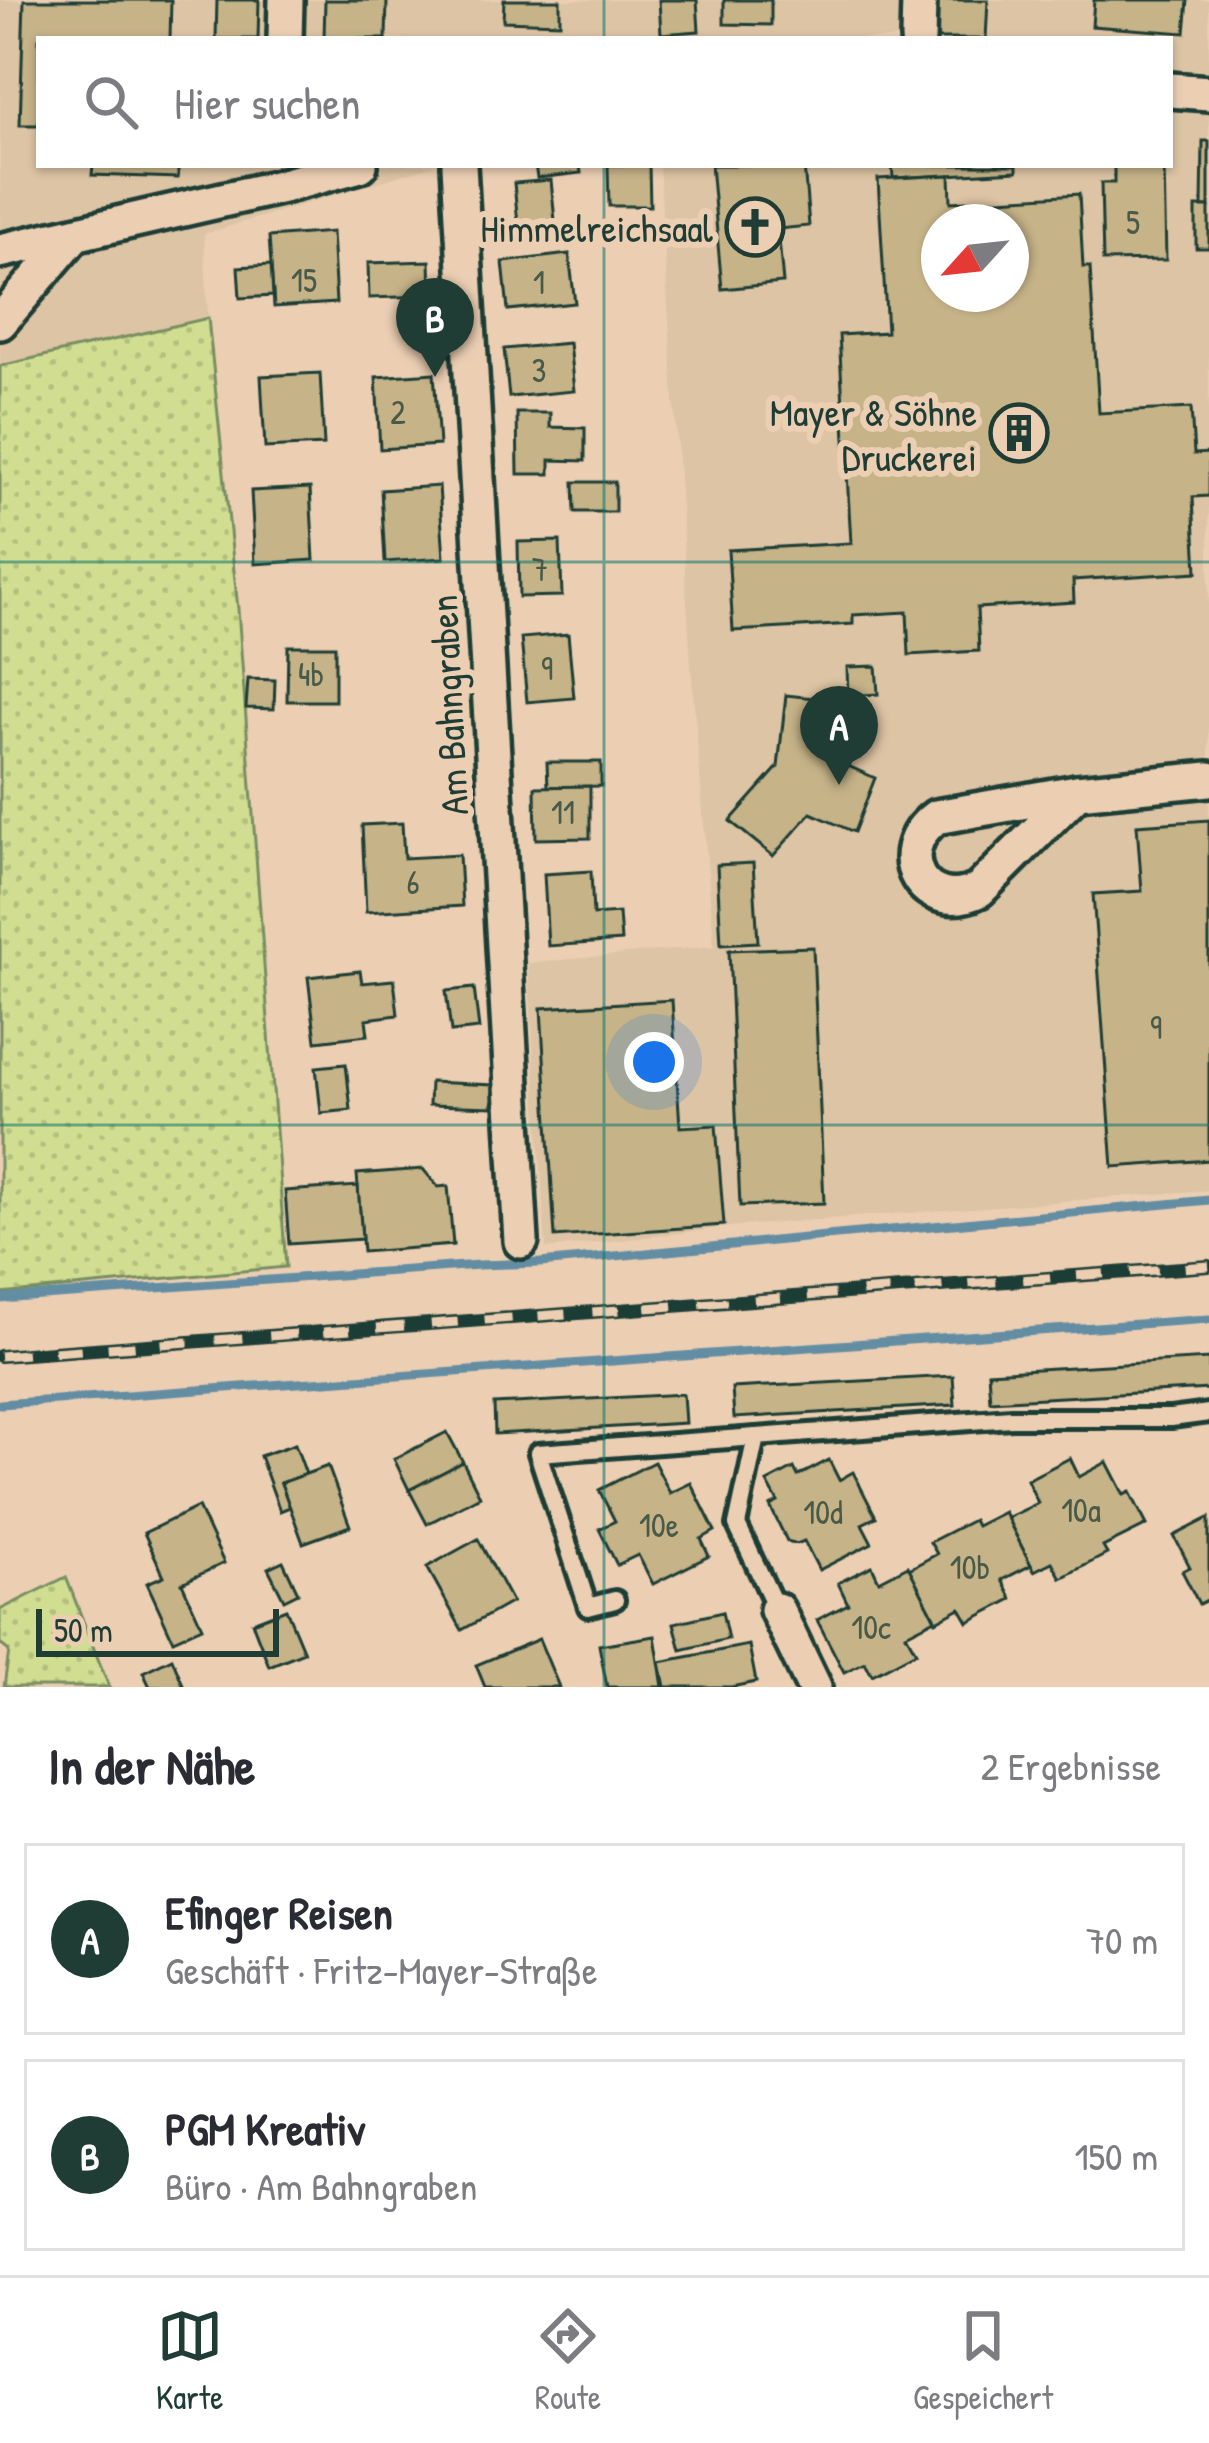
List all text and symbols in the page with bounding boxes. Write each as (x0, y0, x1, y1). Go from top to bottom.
search box (36, 36, 1173, 168)
icon: search (78, 69, 144, 135)
text: Hier suchen (174, 72, 361, 133)
church icon: Himmelreichsaal (724, 196, 786, 258)
house number: 5 (1126, 200, 1140, 244)
place label: Himmelreichsaal (480, 201, 714, 254)
north arrow (921, 204, 1029, 312)
house number: 15 (291, 258, 317, 302)
house number: 1 (533, 260, 545, 304)
pin: B (396, 278, 474, 377)
house number: 3 (532, 348, 546, 392)
place label: Mayer & Söhne Druckerei (770, 385, 977, 483)
house number: 2 (390, 390, 406, 434)
building icon: Mayer & Söhne Druckerei (988, 402, 1050, 464)
house number: 7 (532, 547, 548, 591)
street label: Am Bahngraben (416, 594, 480, 816)
house number: 9 (541, 646, 553, 690)
house number: 4b (298, 652, 324, 696)
pin: A (800, 686, 878, 785)
house number: 11 (551, 790, 575, 834)
house number: 6 (406, 860, 420, 904)
house number: 9 (1150, 1005, 1162, 1049)
your location (624, 1032, 684, 1092)
house number: 10a (1061, 1488, 1101, 1532)
house number: 10d (803, 1490, 843, 1534)
house number: 10e (639, 1503, 679, 1547)
house number: 10b (950, 1545, 990, 1589)
scale bar (36, 1603, 279, 1656)
house number: 10c (851, 1605, 891, 1649)
text: 50 m (54, 1608, 113, 1652)
text: In der Nähe (48, 1731, 255, 1800)
text: 2 Ergebnisse (981, 1739, 1161, 1792)
text: Efinger Reisen (165, 1882, 393, 1943)
text: A (80, 1913, 100, 1966)
text: 70 m (1086, 1913, 1158, 1966)
text: Geschäft · Fritz-Mayer-Straße (165, 1943, 598, 1996)
text: PGM Kreativ (165, 2098, 365, 2159)
text: B (80, 2129, 100, 2182)
text: 150 m (1074, 2129, 1158, 2182)
text: Büro · Am Bahngraben (165, 2159, 477, 2212)
tab: Karte (156, 2303, 223, 2419)
tab: Route (535, 2303, 601, 2419)
tab: Gespeichert (913, 2303, 1053, 2419)

